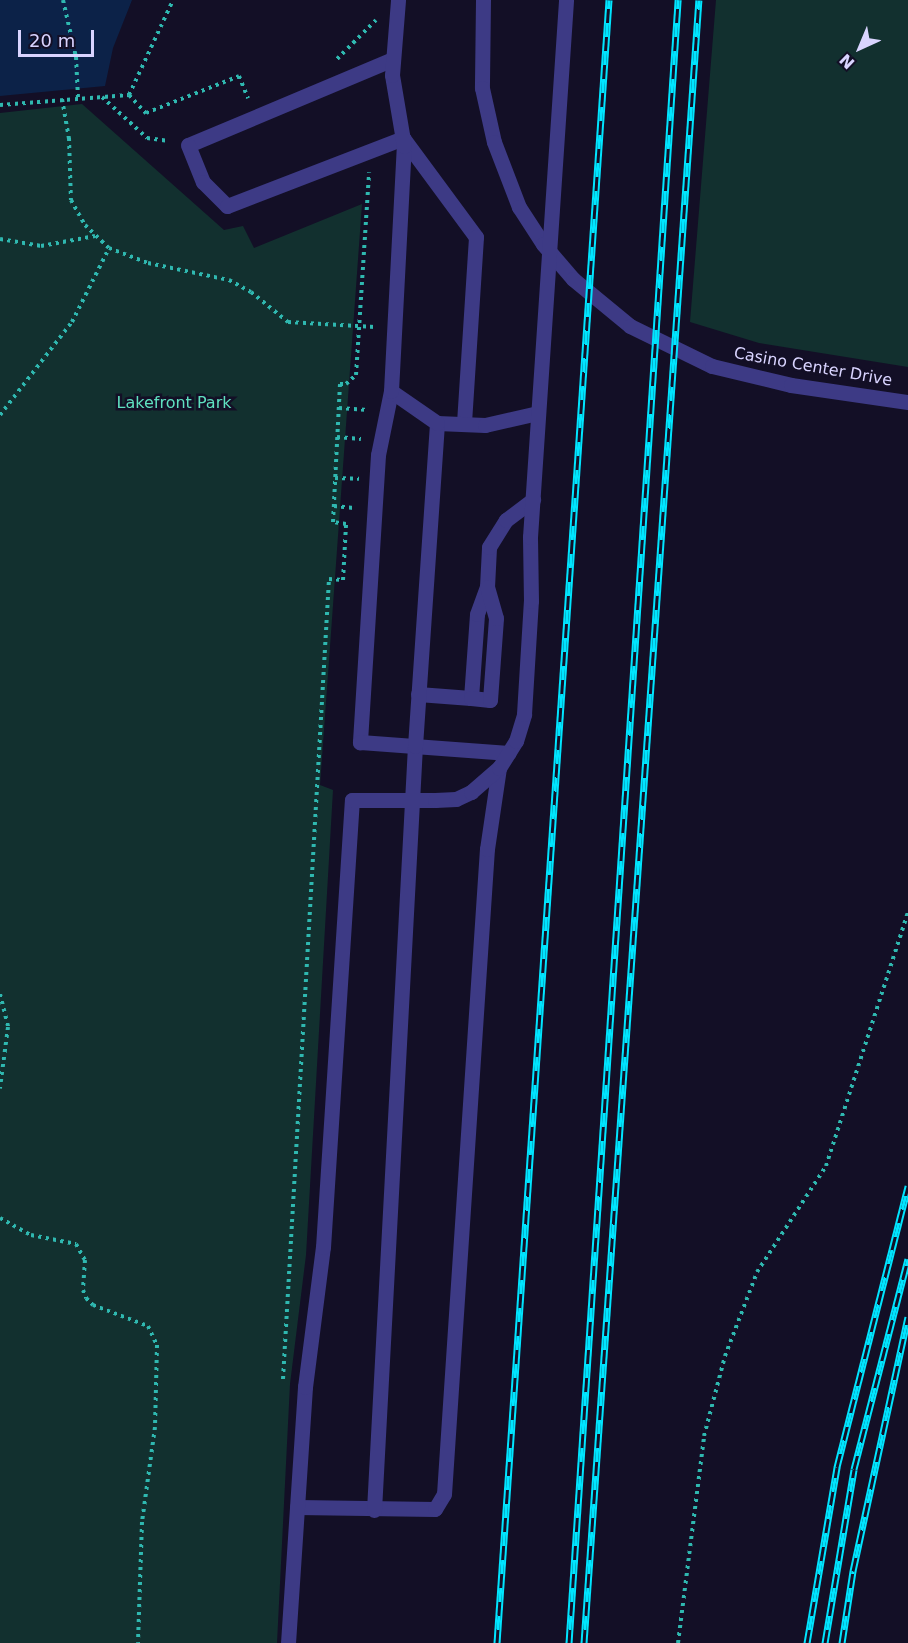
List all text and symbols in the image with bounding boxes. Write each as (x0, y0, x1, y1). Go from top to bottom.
scale bar (21, 18, 98, 56)
north arrow (830, 18, 890, 78)
text: 20 m (29, 30, 75, 51)
text: N (836, 50, 859, 73)
street label: Casino Center Drive (732, 344, 894, 390)
park label: Lakefront Park (117, 393, 231, 413)

